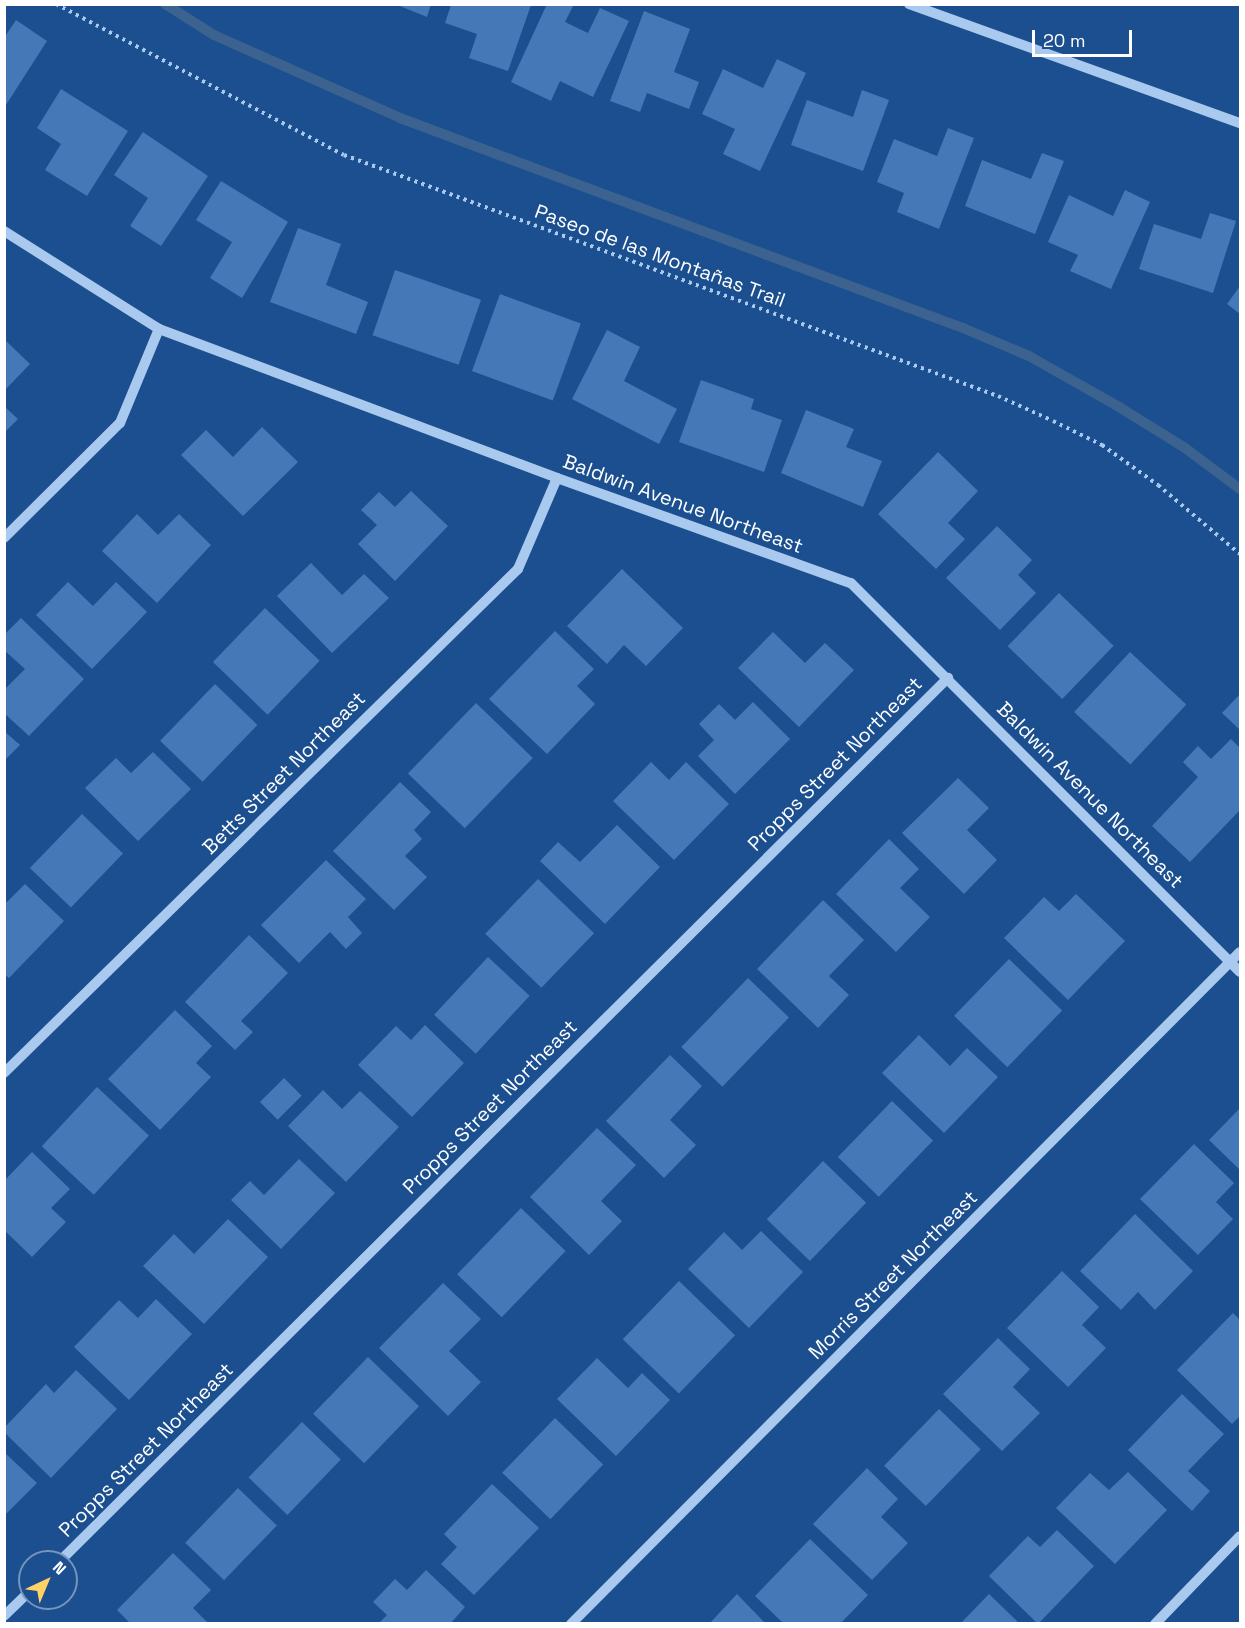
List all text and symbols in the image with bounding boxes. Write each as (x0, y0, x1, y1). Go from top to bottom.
scale bar (1035, 18, 1136, 56)
text: 20 m (1043, 29, 1086, 52)
street label: Paseo de las Montañas Trail (531, 199, 789, 313)
street label: Baldwin Avenue Northeast (560, 449, 806, 559)
street label: Propps Street Northeast (743, 672, 927, 856)
street label: Betts Street Northeast (198, 687, 370, 859)
street label: Baldwin Avenue Northeast (992, 697, 1188, 893)
street label: Propps Street Northeast (398, 1015, 582, 1199)
street label: Morris Street Northeast (804, 1186, 982, 1364)
street label: Propps Street Northeast (54, 1358, 238, 1542)
north arrow (18, 1550, 78, 1610)
text: N (48, 1557, 71, 1579)

